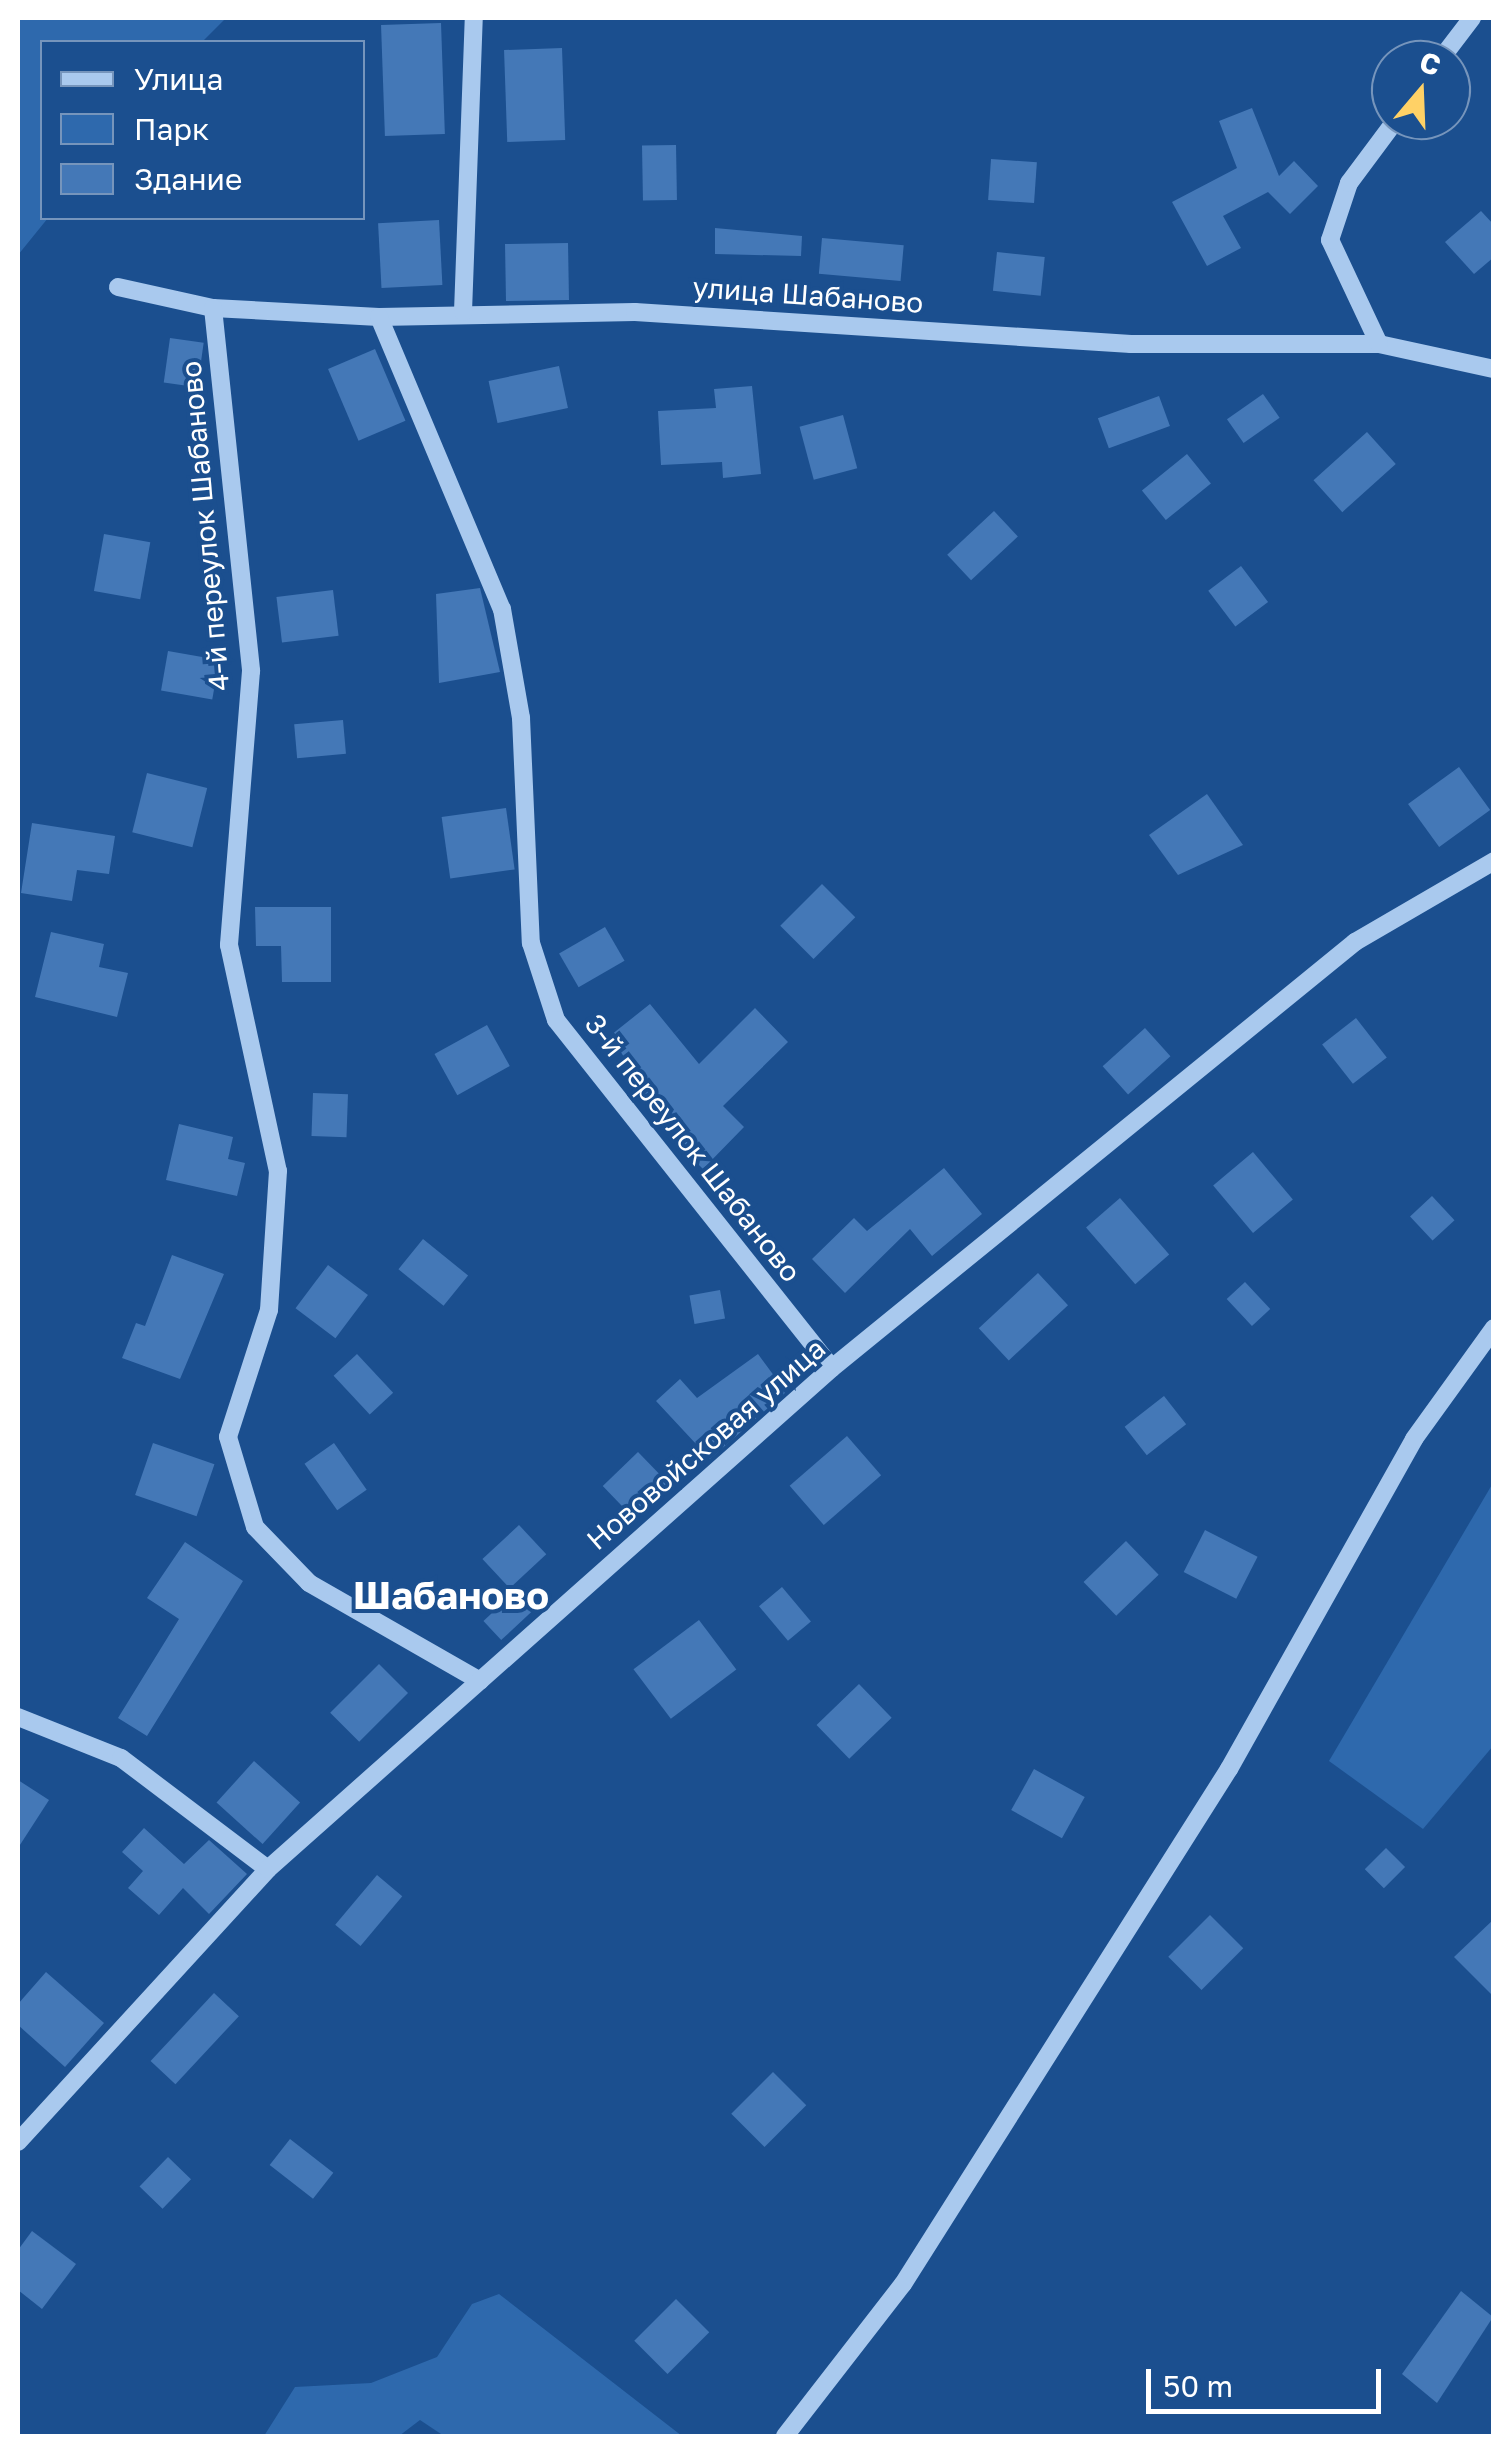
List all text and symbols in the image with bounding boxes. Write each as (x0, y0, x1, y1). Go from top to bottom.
legend (40, 40, 365, 220)
north arrow (1371, 40, 1471, 140)
text: С (1415, 44, 1445, 82)
text: Улица (134, 61, 223, 97)
text: Парк (134, 111, 209, 147)
text: Здание (134, 161, 242, 197)
street label: улица Шабаново (692, 270, 924, 320)
street label: 4-й переулок Шабаново (174, 360, 236, 692)
street label: 3-й переулок Шабаново (578, 1007, 808, 1289)
street label: Нововойсковая улица (580, 1331, 832, 1557)
district label: Шабаново (353, 1572, 549, 1618)
scale bar (1151, 2349, 1386, 2411)
text: 50 m (1163, 2368, 1233, 2404)

